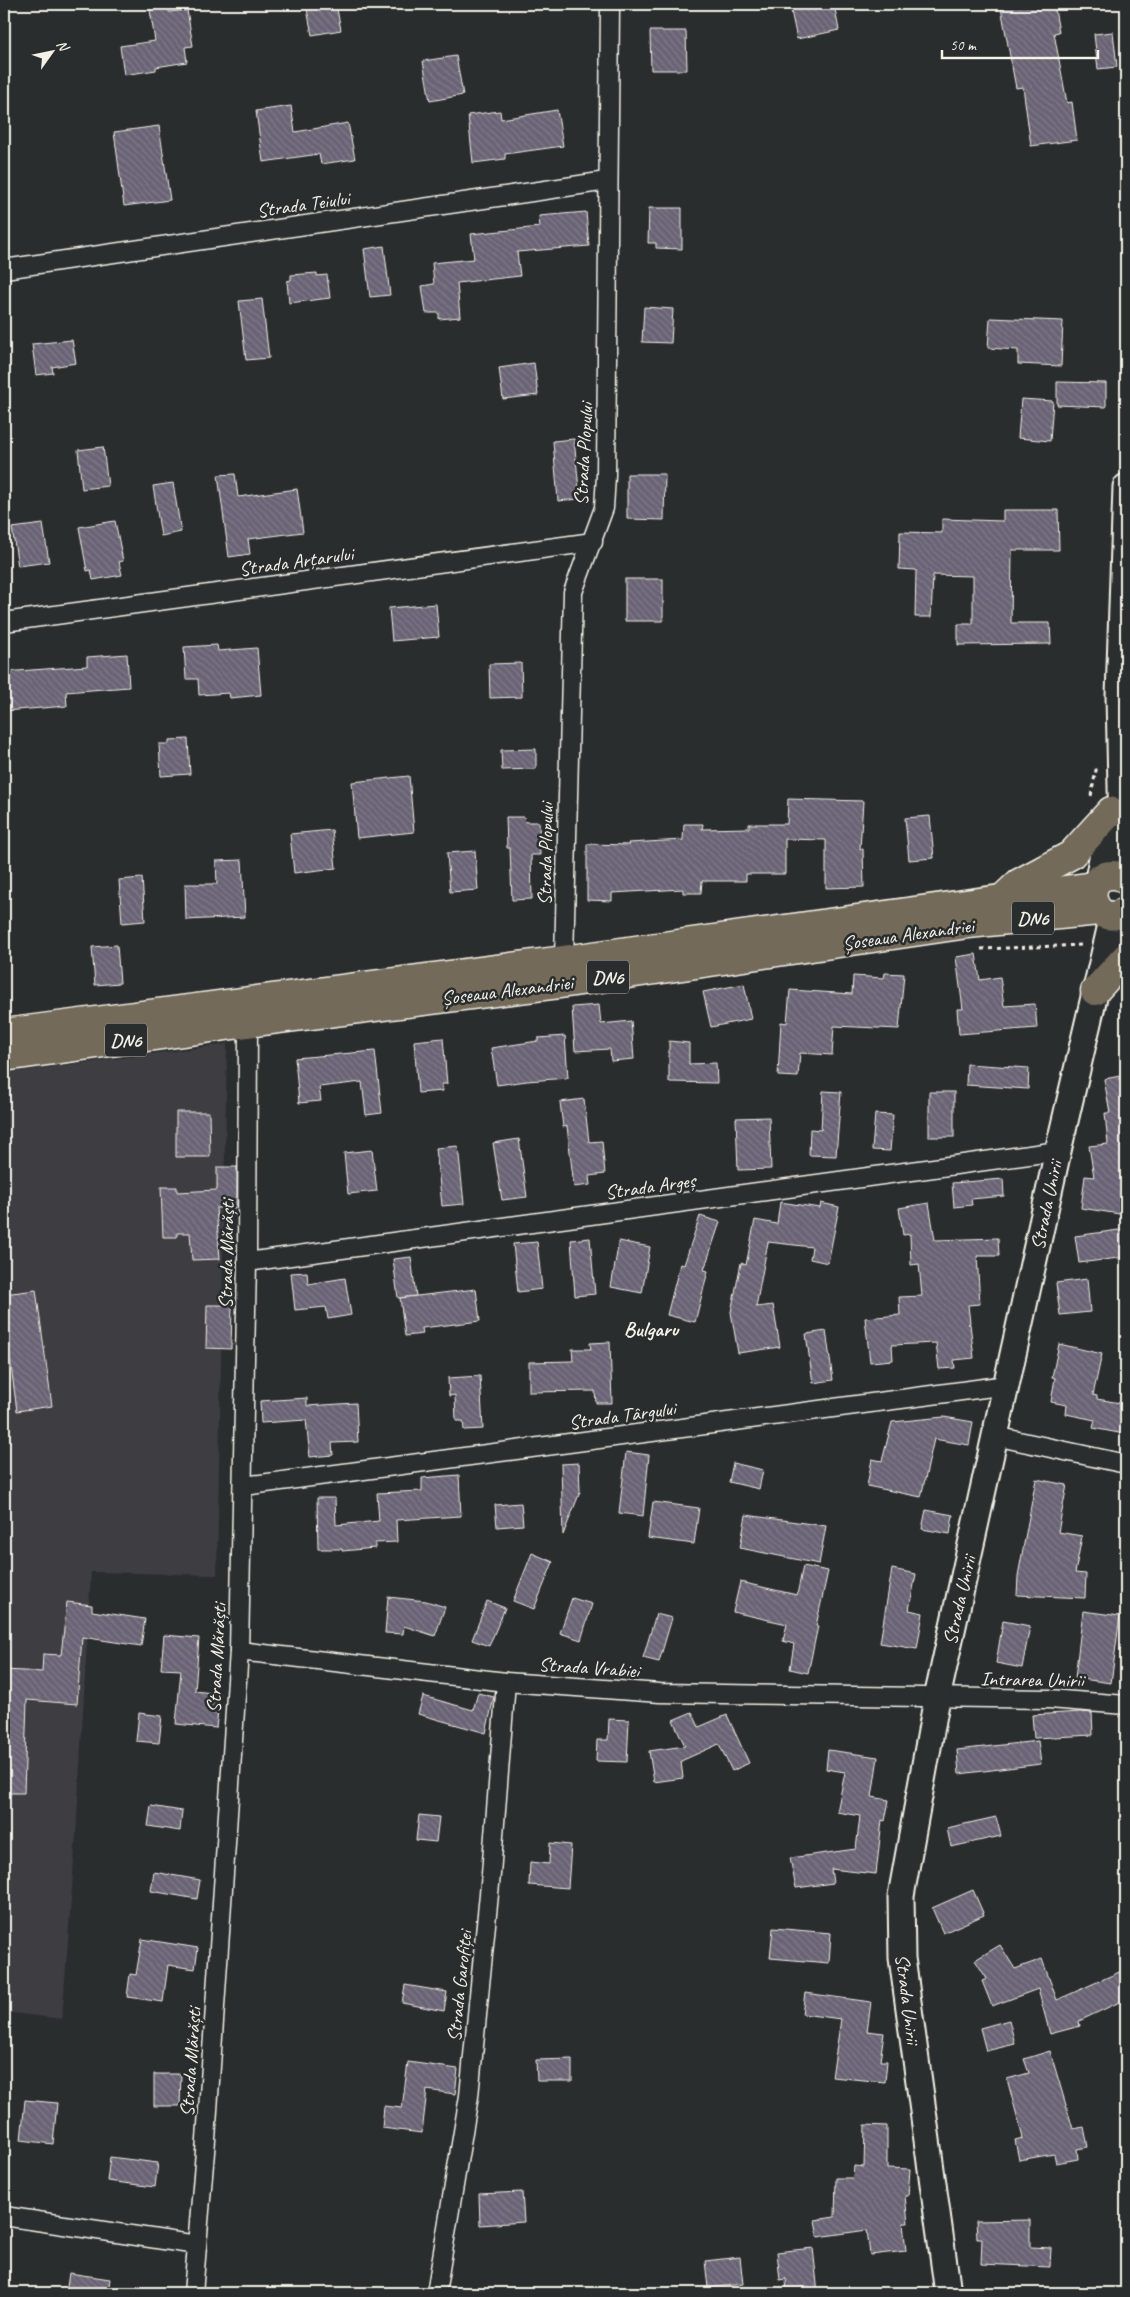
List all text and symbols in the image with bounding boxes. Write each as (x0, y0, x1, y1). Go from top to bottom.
north arrow (28, 28, 78, 78)
scale bar (942, 28, 1099, 60)
text: 50 m (950, 36, 977, 55)
text: N (53, 37, 73, 55)
street label: Strada Teiului (255, 185, 353, 223)
street label: Strada Plopului (568, 400, 599, 506)
street label: Strada Arțarului (237, 541, 357, 582)
street label: Strada Plopului (532, 800, 559, 906)
road number: DN6 (1012, 901, 1054, 934)
street label: Șoseaua Alexandriei (841, 913, 977, 956)
road number: DN6 (587, 960, 629, 994)
street label: Șoseaua Alexandriei (440, 970, 576, 1011)
road number: DN6 (105, 1024, 147, 1056)
street label: Strada Unirii (1025, 1156, 1069, 1252)
street label: Strada Argeș (603, 1167, 699, 1205)
street label: Strada Mărăști (213, 1197, 240, 1309)
district label: Bulgaru (624, 1316, 680, 1342)
street label: Strada Târgului (567, 1395, 679, 1435)
street label: Strada Unirii (937, 1551, 982, 1647)
street label: Strada Mărăști (201, 1600, 232, 1713)
street label: Strada Vrabiei (538, 1652, 642, 1684)
street label: Intrarea Unirii (980, 1666, 1086, 1693)
street label: Strada Garofiței (441, 1927, 478, 2043)
street label: Strada Unirii (890, 1953, 926, 2048)
street label: Strada Mărăști (174, 2004, 207, 2118)

